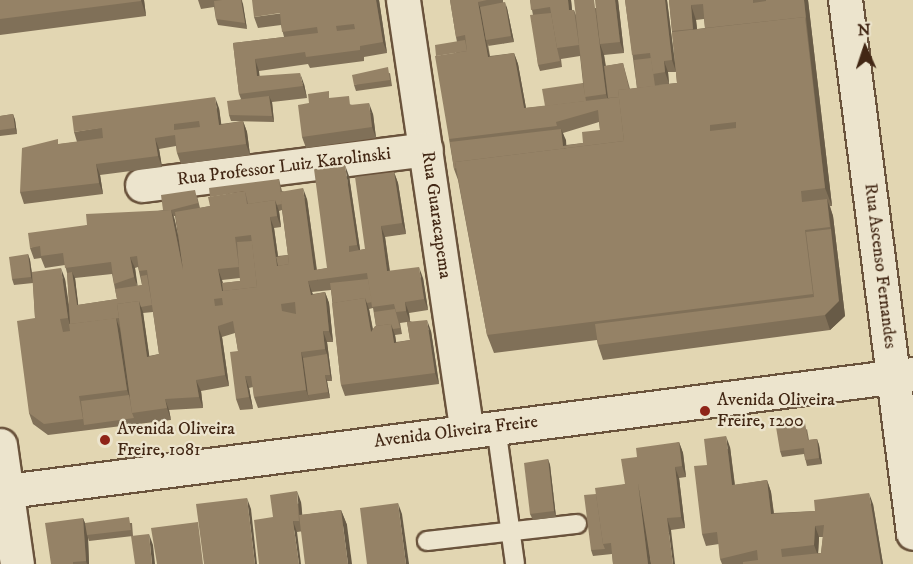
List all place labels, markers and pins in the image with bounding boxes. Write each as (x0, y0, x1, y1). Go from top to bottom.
place label: Avenida Oliveira Freire, 1200 (717, 390, 835, 432)
marker: Avenida Oliveira Freire, 1200 (698, 404, 712, 418)
place label: Avenida Oliveira Freire, 1081 (117, 419, 235, 462)
marker: Avenida Oliveira Freire, 1081 (98, 433, 112, 447)

